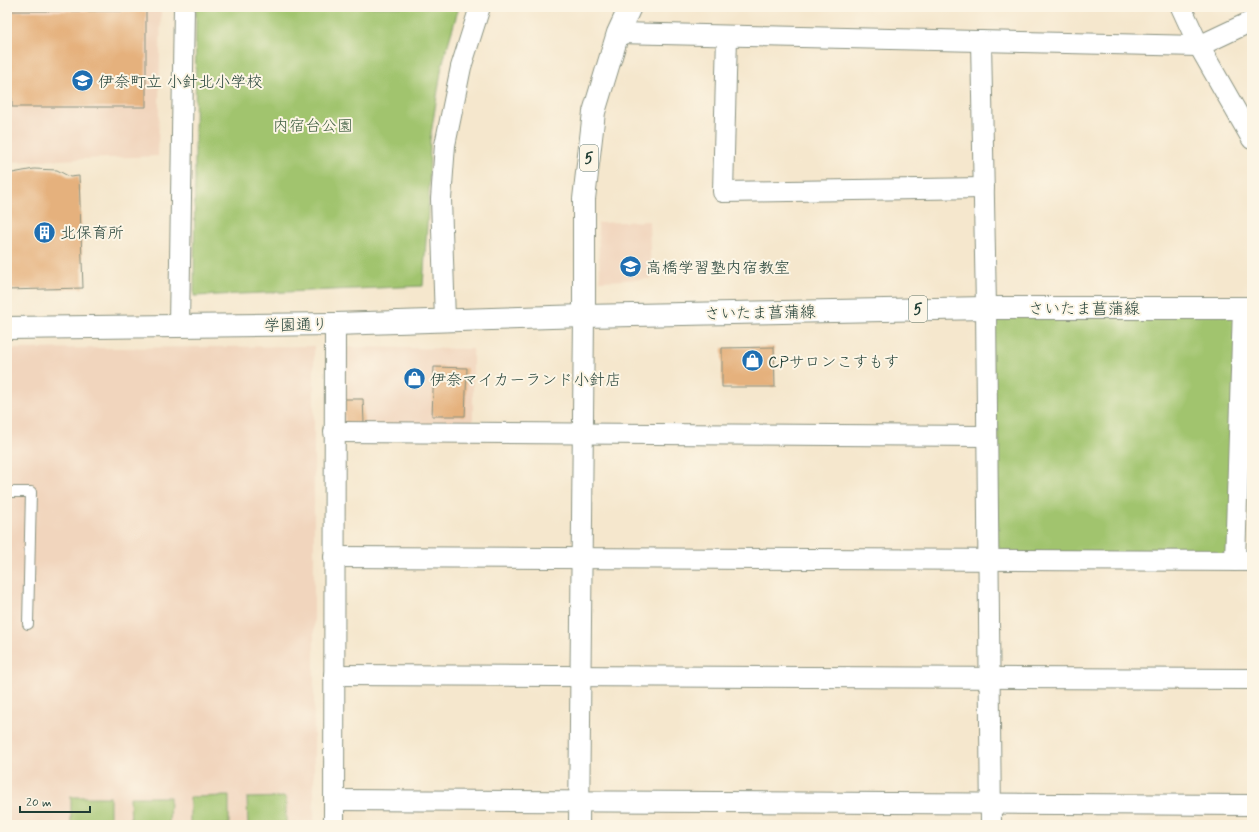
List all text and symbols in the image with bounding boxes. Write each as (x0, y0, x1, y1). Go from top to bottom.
school or university icon: 伊奈町立 小針北小学校 (70, 68, 96, 94)
place label: 伊奈町立 小針北小学校 (98, 72, 262, 93)
park label: 内宿台公園 (273, 116, 353, 137)
road number: 5 (580, 145, 598, 171)
building icon: 北保育所 (31, 219, 57, 245)
place label: 北保育所 (60, 223, 124, 244)
school or university icon: 高橋学習塾内宿教室 (617, 254, 643, 280)
place label: 高橋学習塾内宿教室 (646, 258, 790, 279)
road number: 5 (909, 296, 927, 322)
street label: さいたま菖蒲線 (1028, 299, 1140, 320)
street label: さいたま菖蒲線 (704, 302, 816, 325)
street label: 学園通り (264, 314, 328, 337)
shop icon: CPサロンこすもす (739, 348, 765, 374)
place label: CPサロンこすもす (768, 352, 899, 373)
shop icon: 伊奈マイカーランド小針店 (401, 366, 427, 392)
place label: 伊奈マイカーランド小針店 (430, 370, 621, 391)
scale bar (20, 788, 90, 814)
text: 20 m (26, 795, 52, 811)

